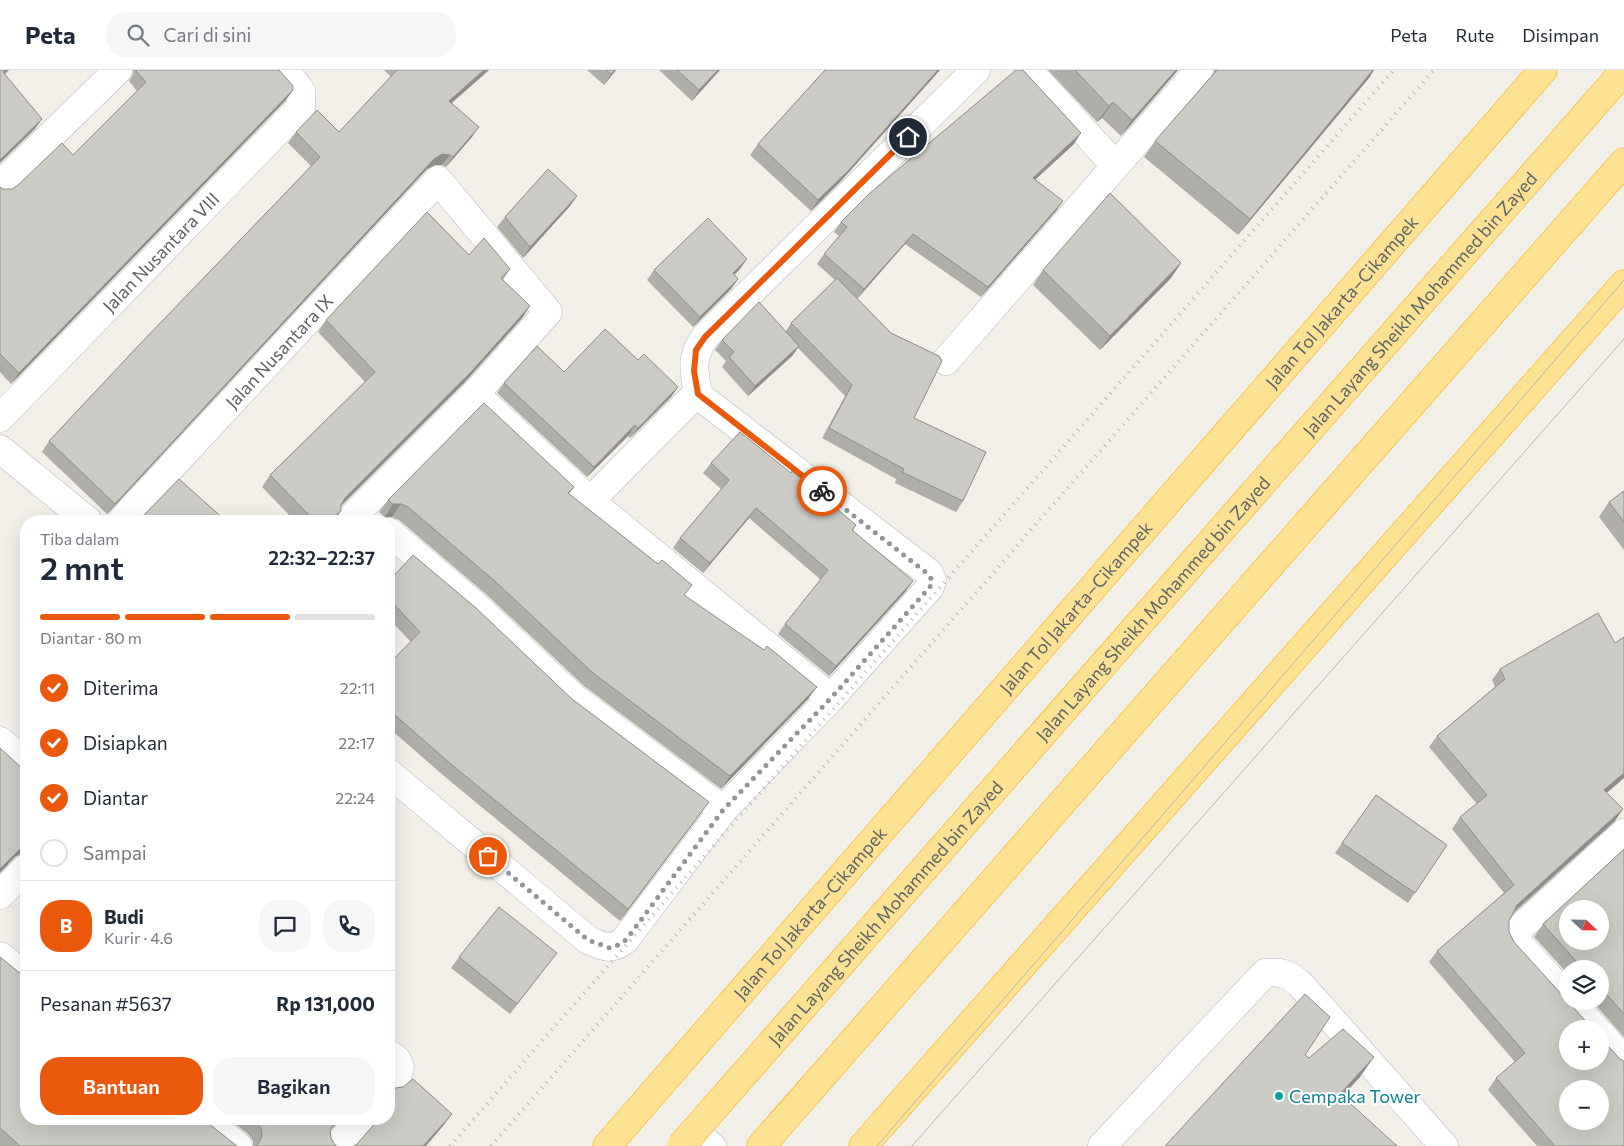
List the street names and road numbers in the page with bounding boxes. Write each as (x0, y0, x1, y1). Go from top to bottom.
street label: Jalan Layang Sheikh Mohammed bin Zayed (1298, 167, 1541, 441)
street label: Jalan Nusantara VIII (98, 188, 224, 317)
street label: Jalan Tol Jakarta–Cikampek (1260, 211, 1423, 393)
street label: Jalan Nusantara IX (221, 289, 337, 413)
street label: Jalan Layang Sheikh Mohammed bin Zayed (1031, 472, 1274, 745)
street label: Jalan Tol Jakarta–Cikampek (995, 516, 1157, 698)
street label: Jalan Layang Sheikh Mohammed bin Zayed (764, 776, 1007, 1050)
street label: Jalan Tol Jakarta–Cikampek (729, 822, 891, 1004)

